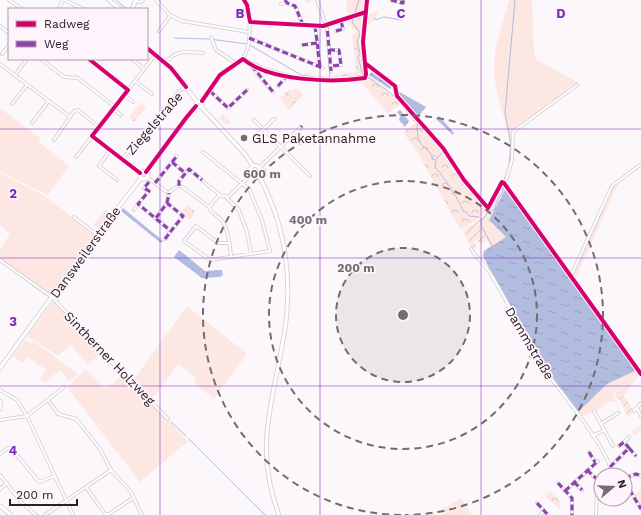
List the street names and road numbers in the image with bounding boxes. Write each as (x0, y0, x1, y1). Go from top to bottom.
street label: Ziegelstraße (123, 89, 186, 158)
street label: Dansweilerstraße (47, 204, 124, 301)
street label: Dammstraße (502, 304, 557, 382)
street label: Sintherner Holzweg (61, 308, 158, 408)

